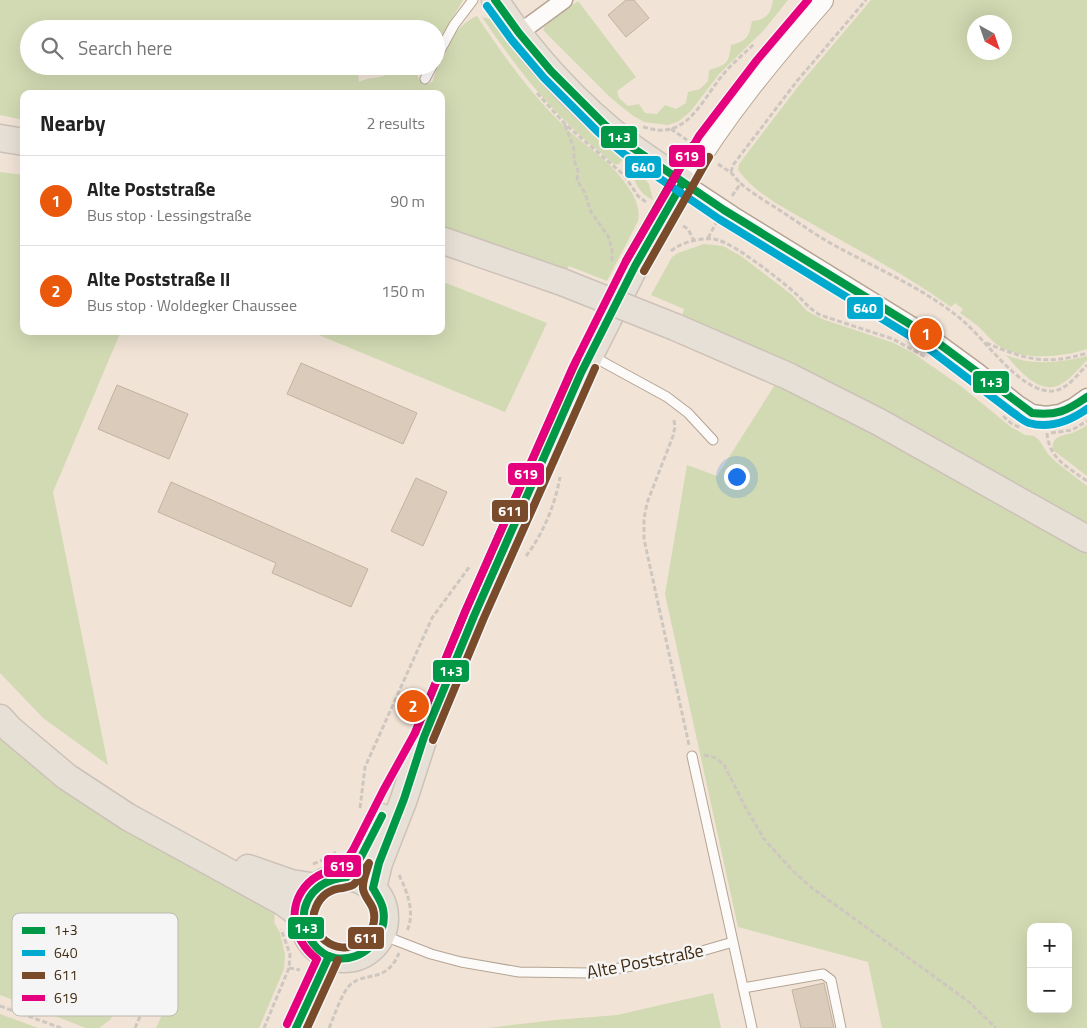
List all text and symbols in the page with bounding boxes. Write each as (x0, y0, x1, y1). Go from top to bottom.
north arrow (967, 15, 1012, 60)
search box (20, 20, 445, 75)
text: Search here (78, 33, 172, 62)
icon: search (38, 34, 66, 62)
text: Nearby (40, 107, 105, 139)
text: 2 results (366, 111, 425, 135)
line badge: 1+3 (600, 125, 638, 149)
text: 1+3 (607, 126, 631, 147)
line badge: 619 (668, 144, 706, 168)
text: 619 (675, 145, 699, 166)
line badge: 640 (624, 155, 662, 179)
text: 640 (631, 156, 655, 177)
text: Alte Poststraße (87, 174, 216, 203)
text: 1 (52, 189, 60, 213)
text: 90 m (390, 189, 425, 213)
text: Bus stop · Lessingstraße (87, 203, 252, 227)
text: Alte Poststraße II (87, 264, 231, 293)
text: 2 (52, 279, 60, 303)
text: 150 m (381, 279, 425, 303)
text: Bus stop · Woldegker Chaussee (87, 293, 297, 317)
line badge: 640 (846, 296, 884, 320)
text: 640 (853, 297, 877, 318)
pin: 1 (910, 315, 942, 353)
line badge: 1+3 (972, 370, 1010, 394)
text: 1+3 (979, 371, 1003, 392)
line badge: 619 (507, 462, 545, 486)
text: 619 (514, 463, 538, 484)
your location (724, 464, 750, 490)
line badge: 611 (491, 499, 529, 523)
text: 611 (498, 500, 522, 521)
line badge: 1+3 (432, 659, 470, 683)
text: 1+3 (439, 660, 463, 681)
pin: 2 (397, 687, 429, 725)
line badge: 619 (323, 854, 362, 878)
text: 619 (330, 855, 354, 876)
legend (12, 913, 178, 1016)
line badge: 1+3 (287, 916, 325, 940)
text: 1+3 (294, 917, 318, 938)
text: 1+3 (54, 919, 78, 940)
map controls (1027, 923, 1072, 1013)
button: + (1027, 923, 1072, 968)
line badge: 611 (347, 926, 385, 950)
text: 611 (354, 927, 378, 948)
street label: Alte Poststraße (584, 936, 706, 986)
text: 640 (54, 942, 78, 963)
text: 611 (54, 964, 78, 985)
button: − (1027, 968, 1072, 1013)
text: 619 (54, 987, 78, 1008)

